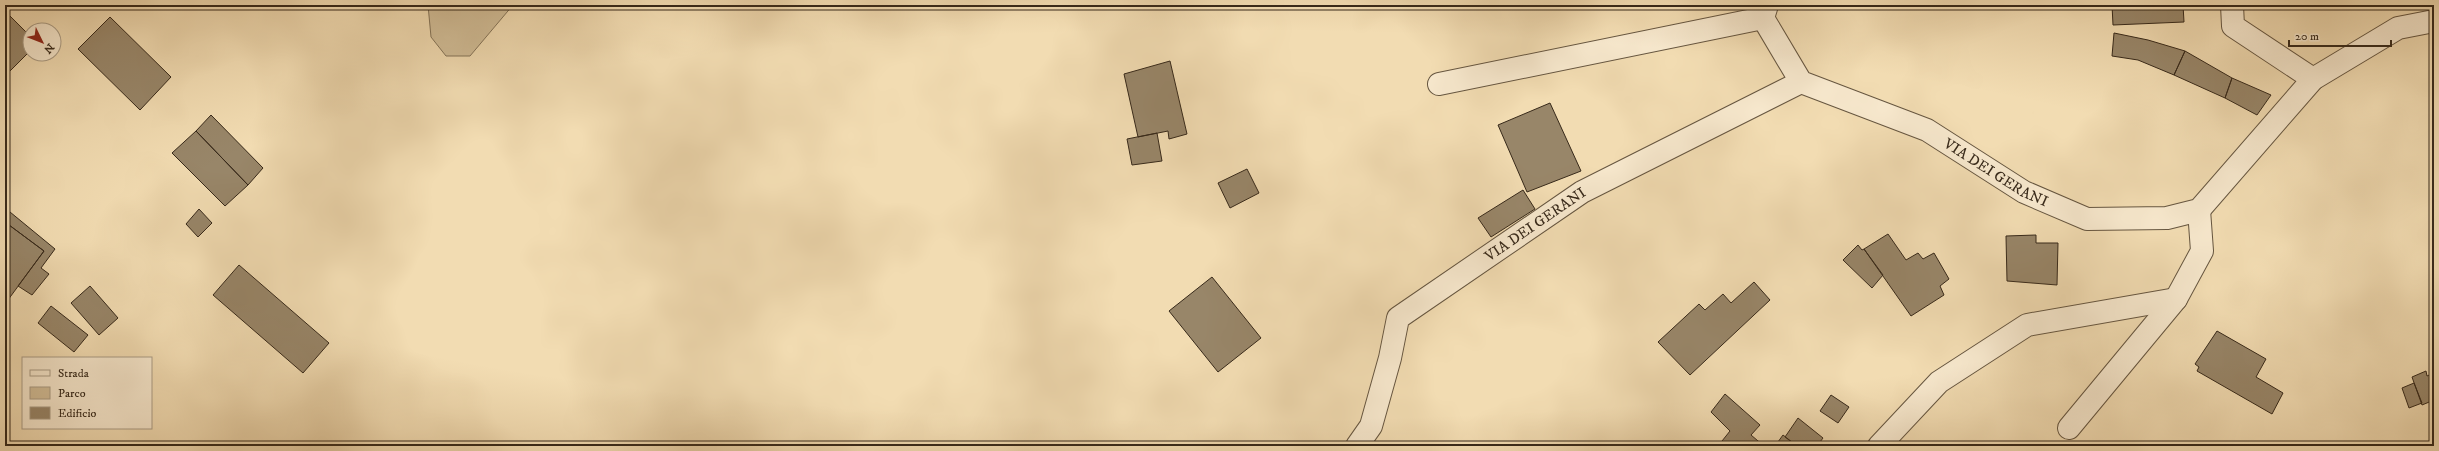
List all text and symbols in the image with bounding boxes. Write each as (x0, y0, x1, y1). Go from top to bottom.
north arrow (22, 22, 62, 62)
scale bar (2289, 22, 2391, 48)
text: 20 m (2295, 29, 2319, 44)
text: N (40, 40, 57, 56)
street label: VIA DEI GERANI (1939, 133, 2051, 211)
street label: VIA DEI GERANI (1480, 183, 1589, 266)
legend (22, 357, 152, 429)
text: Strada (58, 366, 90, 381)
text: Parco (58, 386, 86, 401)
text: Edificio (58, 406, 97, 421)

